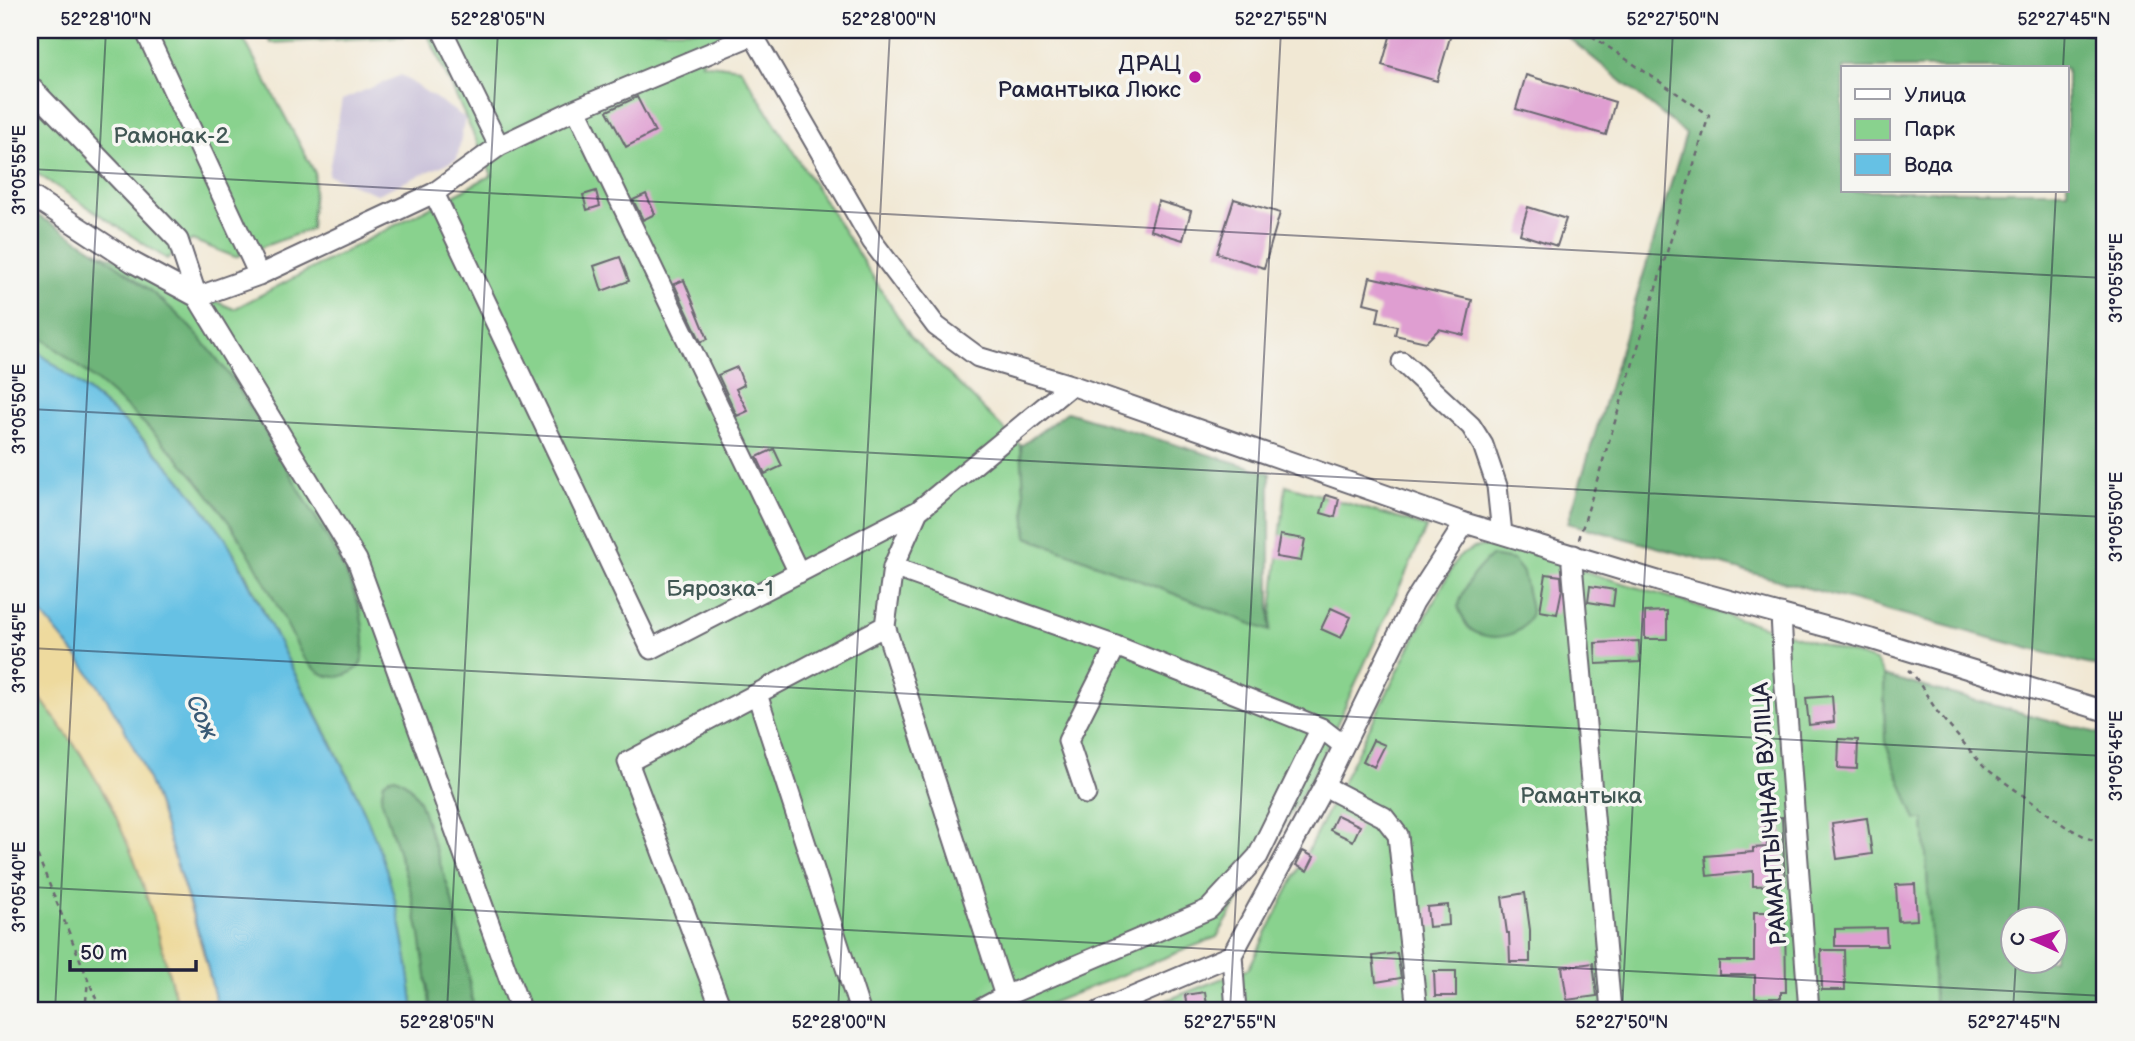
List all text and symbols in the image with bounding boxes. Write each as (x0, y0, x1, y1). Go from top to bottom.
text: 52°28'10"N (60, 9, 152, 30)
text: 52°28'05"N (451, 9, 545, 30)
text: 52°28'00"N (841, 9, 937, 30)
text: 52°27'55"N (1234, 9, 1328, 30)
text: 52°27'50"N (1626, 9, 1720, 30)
text: 52°27'45"N (2017, 9, 2111, 30)
place label: ДРАЦ Рамантыка Люкс (997, 50, 1181, 104)
legend (1841, 66, 2068, 192)
marker: ДРАЦ Рамантыка Люкс (1187, 69, 1203, 85)
text: Улица (1904, 83, 1967, 108)
text: Парк (1904, 117, 1955, 142)
park label: Рамонак-2 (113, 122, 229, 150)
text: 31°05'55"E (9, 125, 30, 215)
text: Вода (1904, 153, 1953, 178)
text: 31°05'55"E (2106, 233, 2127, 323)
text: 31°05'50"E (9, 363, 30, 454)
text: 31°05'50"E (2106, 471, 2127, 562)
park label: Бярозка-1 (666, 575, 774, 603)
text: 31°05'45"E (9, 602, 30, 694)
street label: РАМАНТЫЧНАЯ ВУЛІЦА (1747, 681, 1793, 947)
water label: Сож (180, 690, 225, 744)
text: 31°05'45"E (2106, 710, 2127, 802)
park label: Рамантыка (1520, 782, 1643, 810)
text: 31°05'40"E (9, 841, 30, 933)
north arrow (1998, 904, 2068, 974)
scale bar (70, 929, 196, 973)
text: С (2007, 932, 2030, 946)
text: 50 m (80, 941, 127, 966)
text: 52°28'05"N (400, 1012, 494, 1033)
text: 52°28'00"N (791, 1012, 887, 1033)
text: 52°27'55"N (1183, 1012, 1277, 1033)
text: 52°27'50"N (1575, 1012, 1669, 1033)
text: 52°27'45"N (1967, 1012, 2061, 1033)

